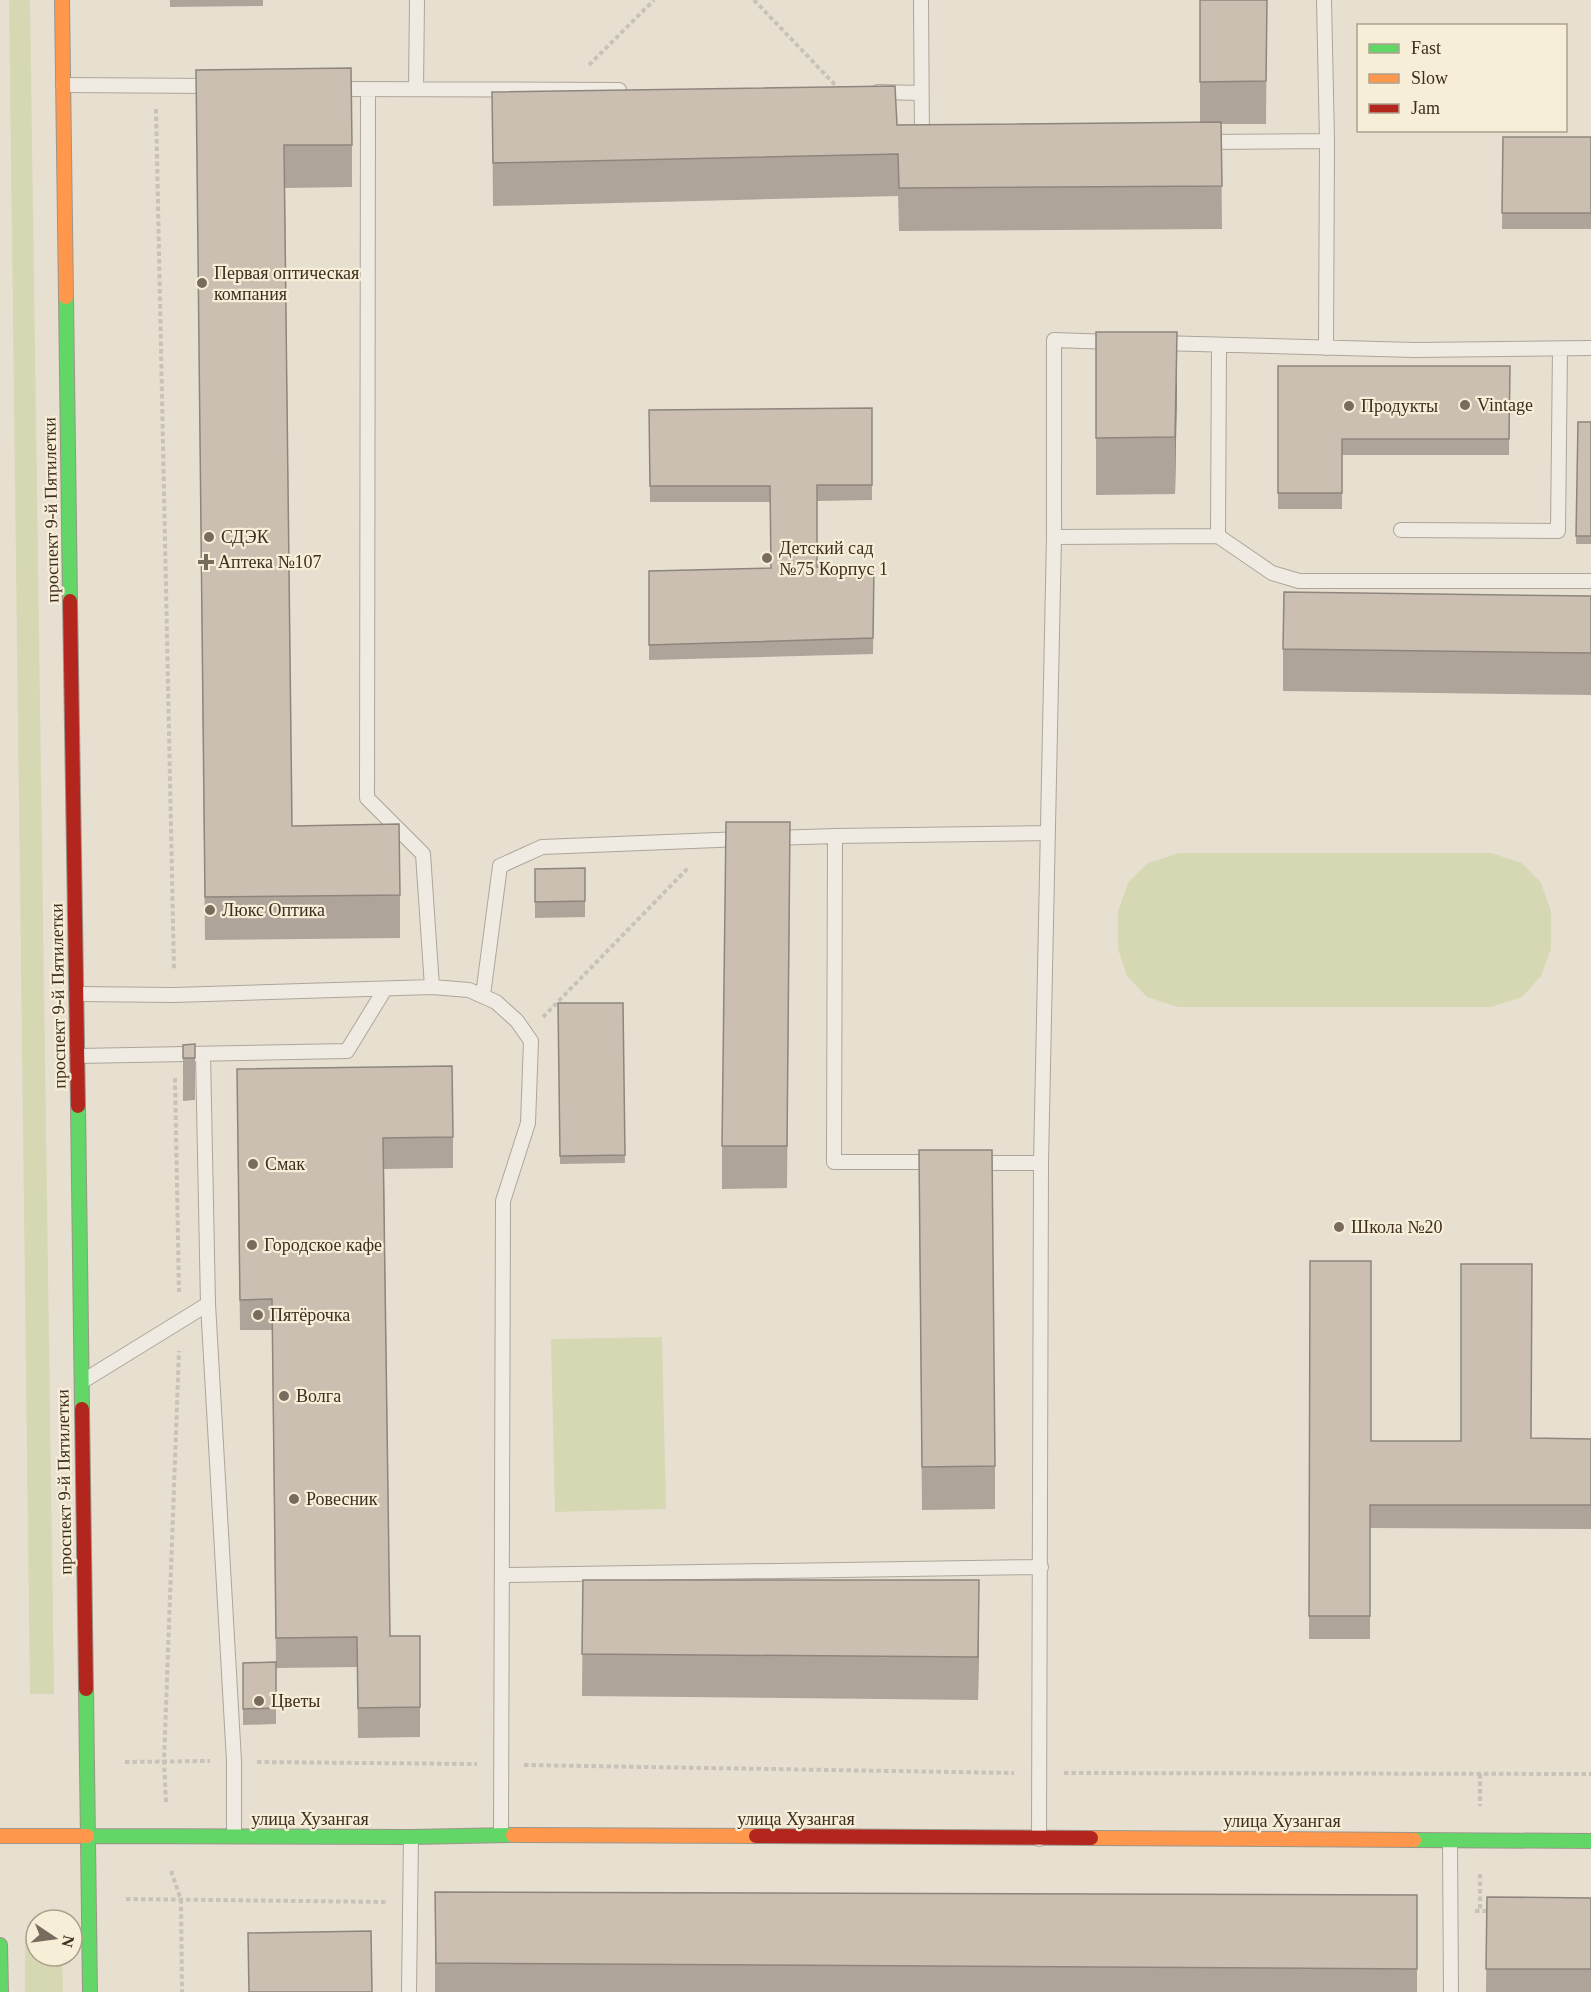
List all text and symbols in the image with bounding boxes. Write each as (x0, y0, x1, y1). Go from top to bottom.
legend (1357, 24, 1567, 132)
text: Fast (1411, 38, 1441, 58)
text: Slow (1411, 68, 1448, 88)
text: Jam (1411, 98, 1440, 118)
place label: Первая оптическая компания (214, 263, 359, 304)
marker: Первая оптическая компания (195, 276, 209, 290)
place label: Vintage (1477, 395, 1533, 415)
place label: Продукты (1361, 396, 1438, 416)
marker: Vintage (1458, 398, 1472, 412)
marker: Продукты (1342, 399, 1356, 413)
street label: проспект 9-й Пятилетки (39, 417, 63, 603)
place label: СДЭК (221, 527, 270, 547)
marker: СДЭК (202, 530, 216, 544)
place label: Детский сад №75 Корпус 1 (779, 538, 888, 579)
marker: Детский сад №75 Корпус 1 (760, 551, 774, 565)
place label: Аптека №107 (218, 552, 322, 572)
marker: Аптека №107 (199, 555, 213, 569)
place label: Люкс Оптика (222, 900, 325, 920)
street label: проспект 9-й Пятилетки (46, 903, 70, 1089)
marker: Люкс Оптика (203, 903, 217, 917)
place label: Смак (265, 1154, 305, 1174)
marker: Смак (246, 1157, 260, 1171)
place label: Школа №20 (1351, 1217, 1442, 1237)
marker: Школа №20 (1332, 1220, 1346, 1234)
place label: Городское кафе (264, 1235, 382, 1255)
marker: Городское кафе (245, 1238, 259, 1252)
place label: Пятёрочка (270, 1305, 350, 1325)
marker: Пятёрочка (251, 1308, 265, 1322)
place label: Волга (296, 1386, 341, 1406)
street label: проспект 9-й Пятилетки (52, 1389, 76, 1575)
marker: Волга (277, 1389, 291, 1403)
place label: Ровесник (306, 1489, 378, 1509)
marker: Ровесник (287, 1492, 301, 1506)
place label: Цветы (271, 1691, 320, 1711)
marker: Цветы (252, 1694, 266, 1708)
street label: улица Хузангая (251, 1809, 369, 1829)
street label: улица Хузангая (737, 1809, 855, 1829)
street label: улица Хузангая (1223, 1811, 1341, 1831)
north arrow (24, 1908, 84, 1968)
text: N (58, 1934, 78, 1949)

